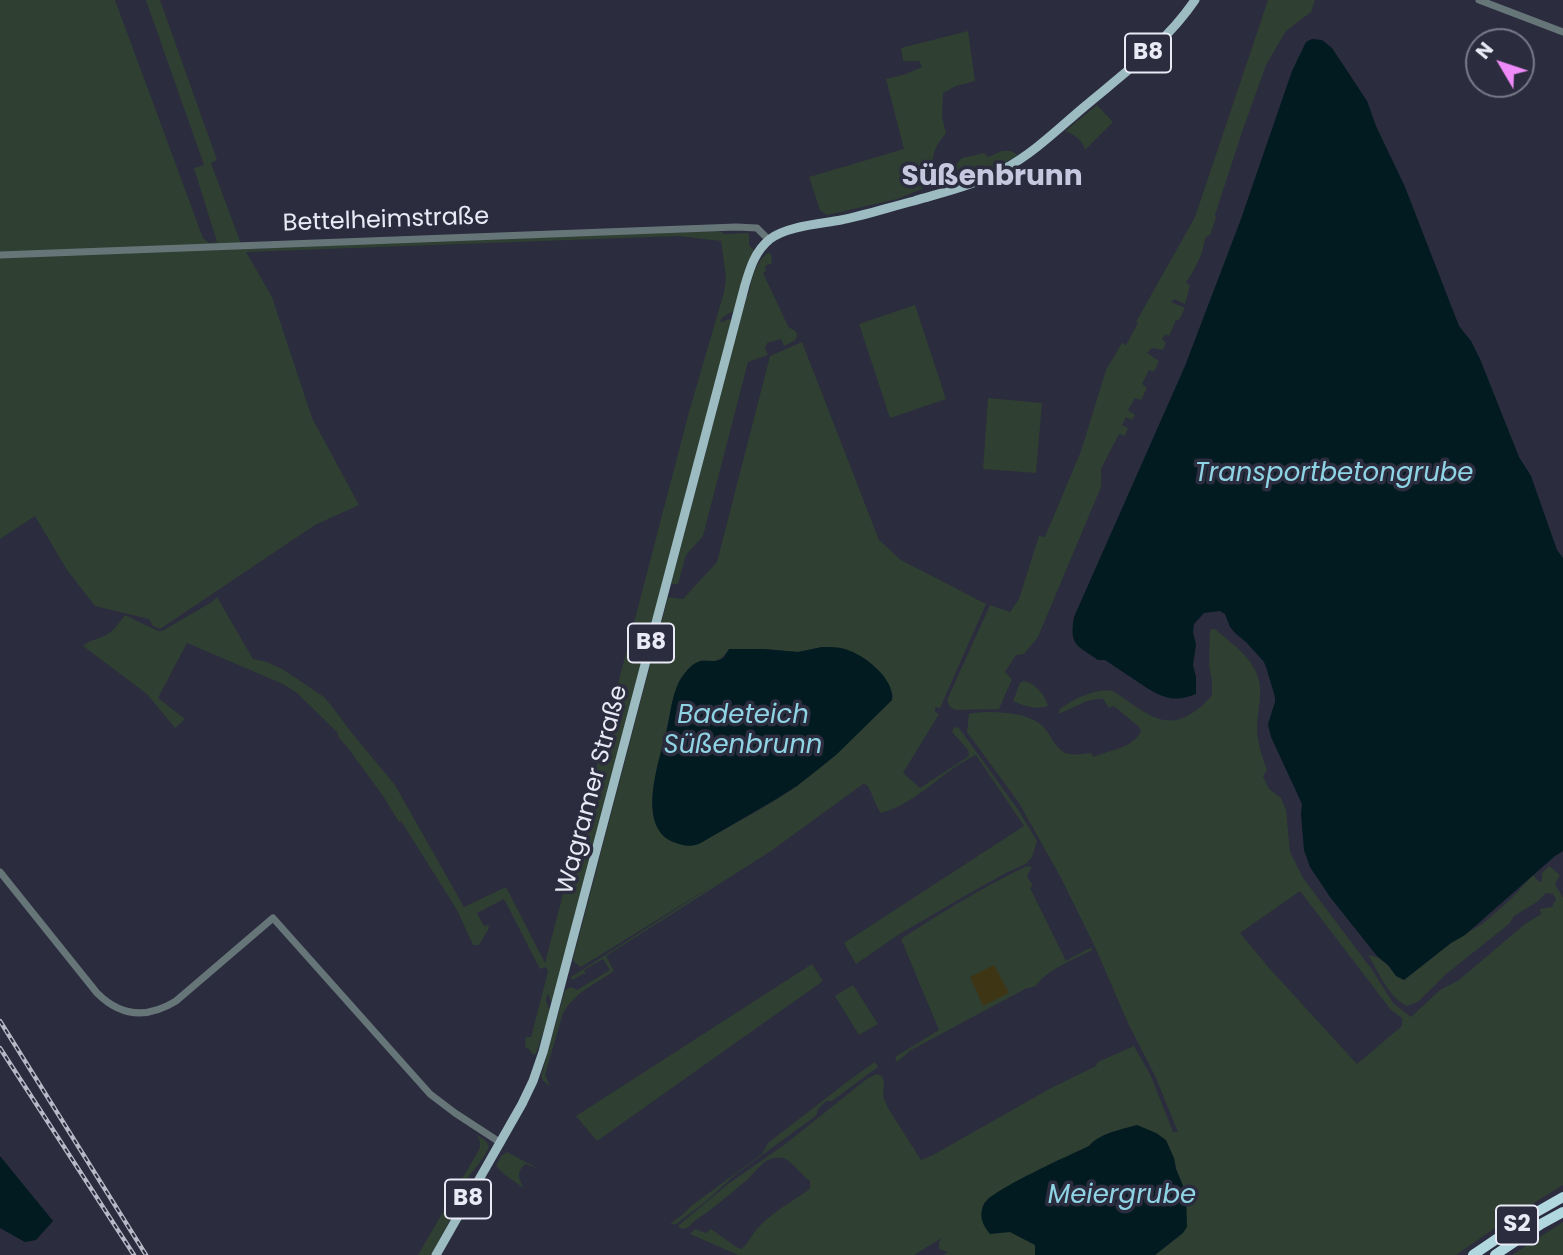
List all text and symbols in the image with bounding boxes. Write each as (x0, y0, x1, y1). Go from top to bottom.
north arrow (1465, 28, 1535, 98)
road number: B8 (1125, 34, 1171, 72)
text: N (1470, 37, 1500, 65)
district label: Süßenbrunn (901, 161, 1083, 195)
street label: Bettelheimstraße (282, 203, 490, 239)
water label: Transportbetongrube (1195, 458, 1473, 490)
road number: B8 (628, 624, 674, 663)
street label: Wagramer Straße (551, 682, 635, 898)
water label: Badeteich Süßenbrunn (664, 700, 822, 762)
road number: B8 (445, 1180, 491, 1218)
water label: Meiergrube (1048, 1180, 1196, 1212)
road number: S2 (1496, 1206, 1538, 1244)

